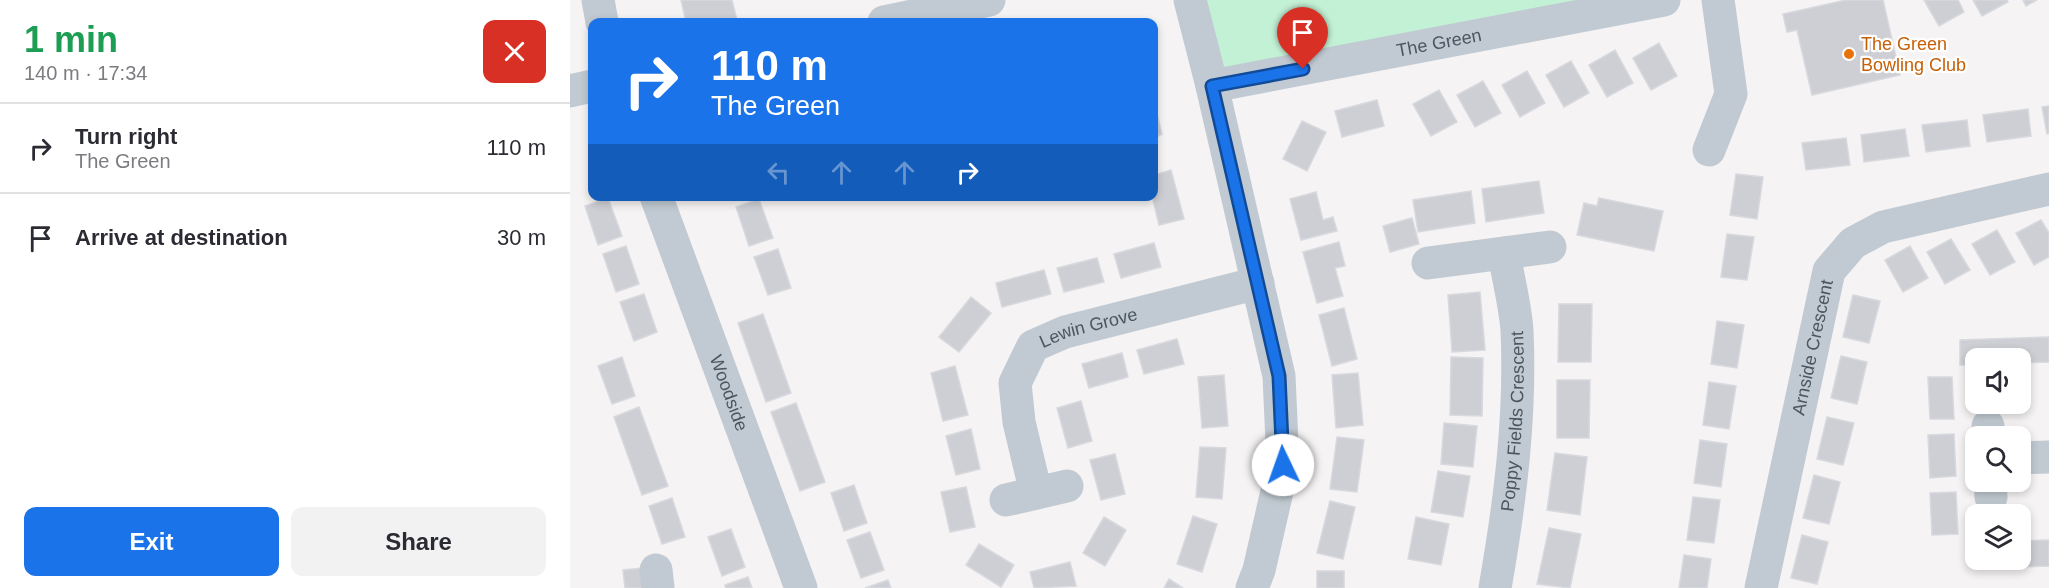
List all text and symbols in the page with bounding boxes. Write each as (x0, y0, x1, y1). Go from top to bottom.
pin (1277, 7, 1328, 69)
icon: arrive (1286, 16, 1319, 49)
text: 1 min (24, 19, 118, 60)
button: close (483, 20, 546, 83)
street label: The Green (1395, 25, 1483, 61)
place label: The Green Bowling Club (1861, 34, 1966, 75)
icon: right (612, 42, 690, 120)
text: 110 m (711, 42, 828, 89)
marker: The Green Bowling Club (1842, 47, 1856, 61)
text: 140 m · 17:34 (24, 62, 147, 84)
text: The Green (711, 91, 840, 121)
text: Turn right (75, 124, 177, 149)
icon: right (24, 132, 57, 165)
text: 110 m (486, 135, 546, 160)
text: The Green (75, 150, 171, 172)
icon: left (762, 156, 795, 189)
icon: ahead (825, 156, 858, 189)
icon: ahead (888, 156, 921, 189)
icon: right (951, 156, 984, 189)
icon: arrive (24, 222, 57, 255)
text: Arrive at destination (75, 225, 288, 250)
text: 30 m (497, 225, 546, 250)
street label: Arnside Crescent (1788, 278, 1837, 417)
street label: Lewin Grove (1036, 304, 1139, 352)
street label: Poppy Fields Crescent (1497, 330, 1528, 513)
map controls (1965, 348, 2031, 570)
button: sound (1965, 348, 2031, 414)
street label: Woodside (706, 352, 752, 434)
button: search (1965, 426, 2031, 492)
position arrow (1251, 433, 1315, 497)
button: layers (1965, 504, 2031, 570)
button: Exit (24, 507, 279, 576)
button: Share (291, 507, 546, 576)

